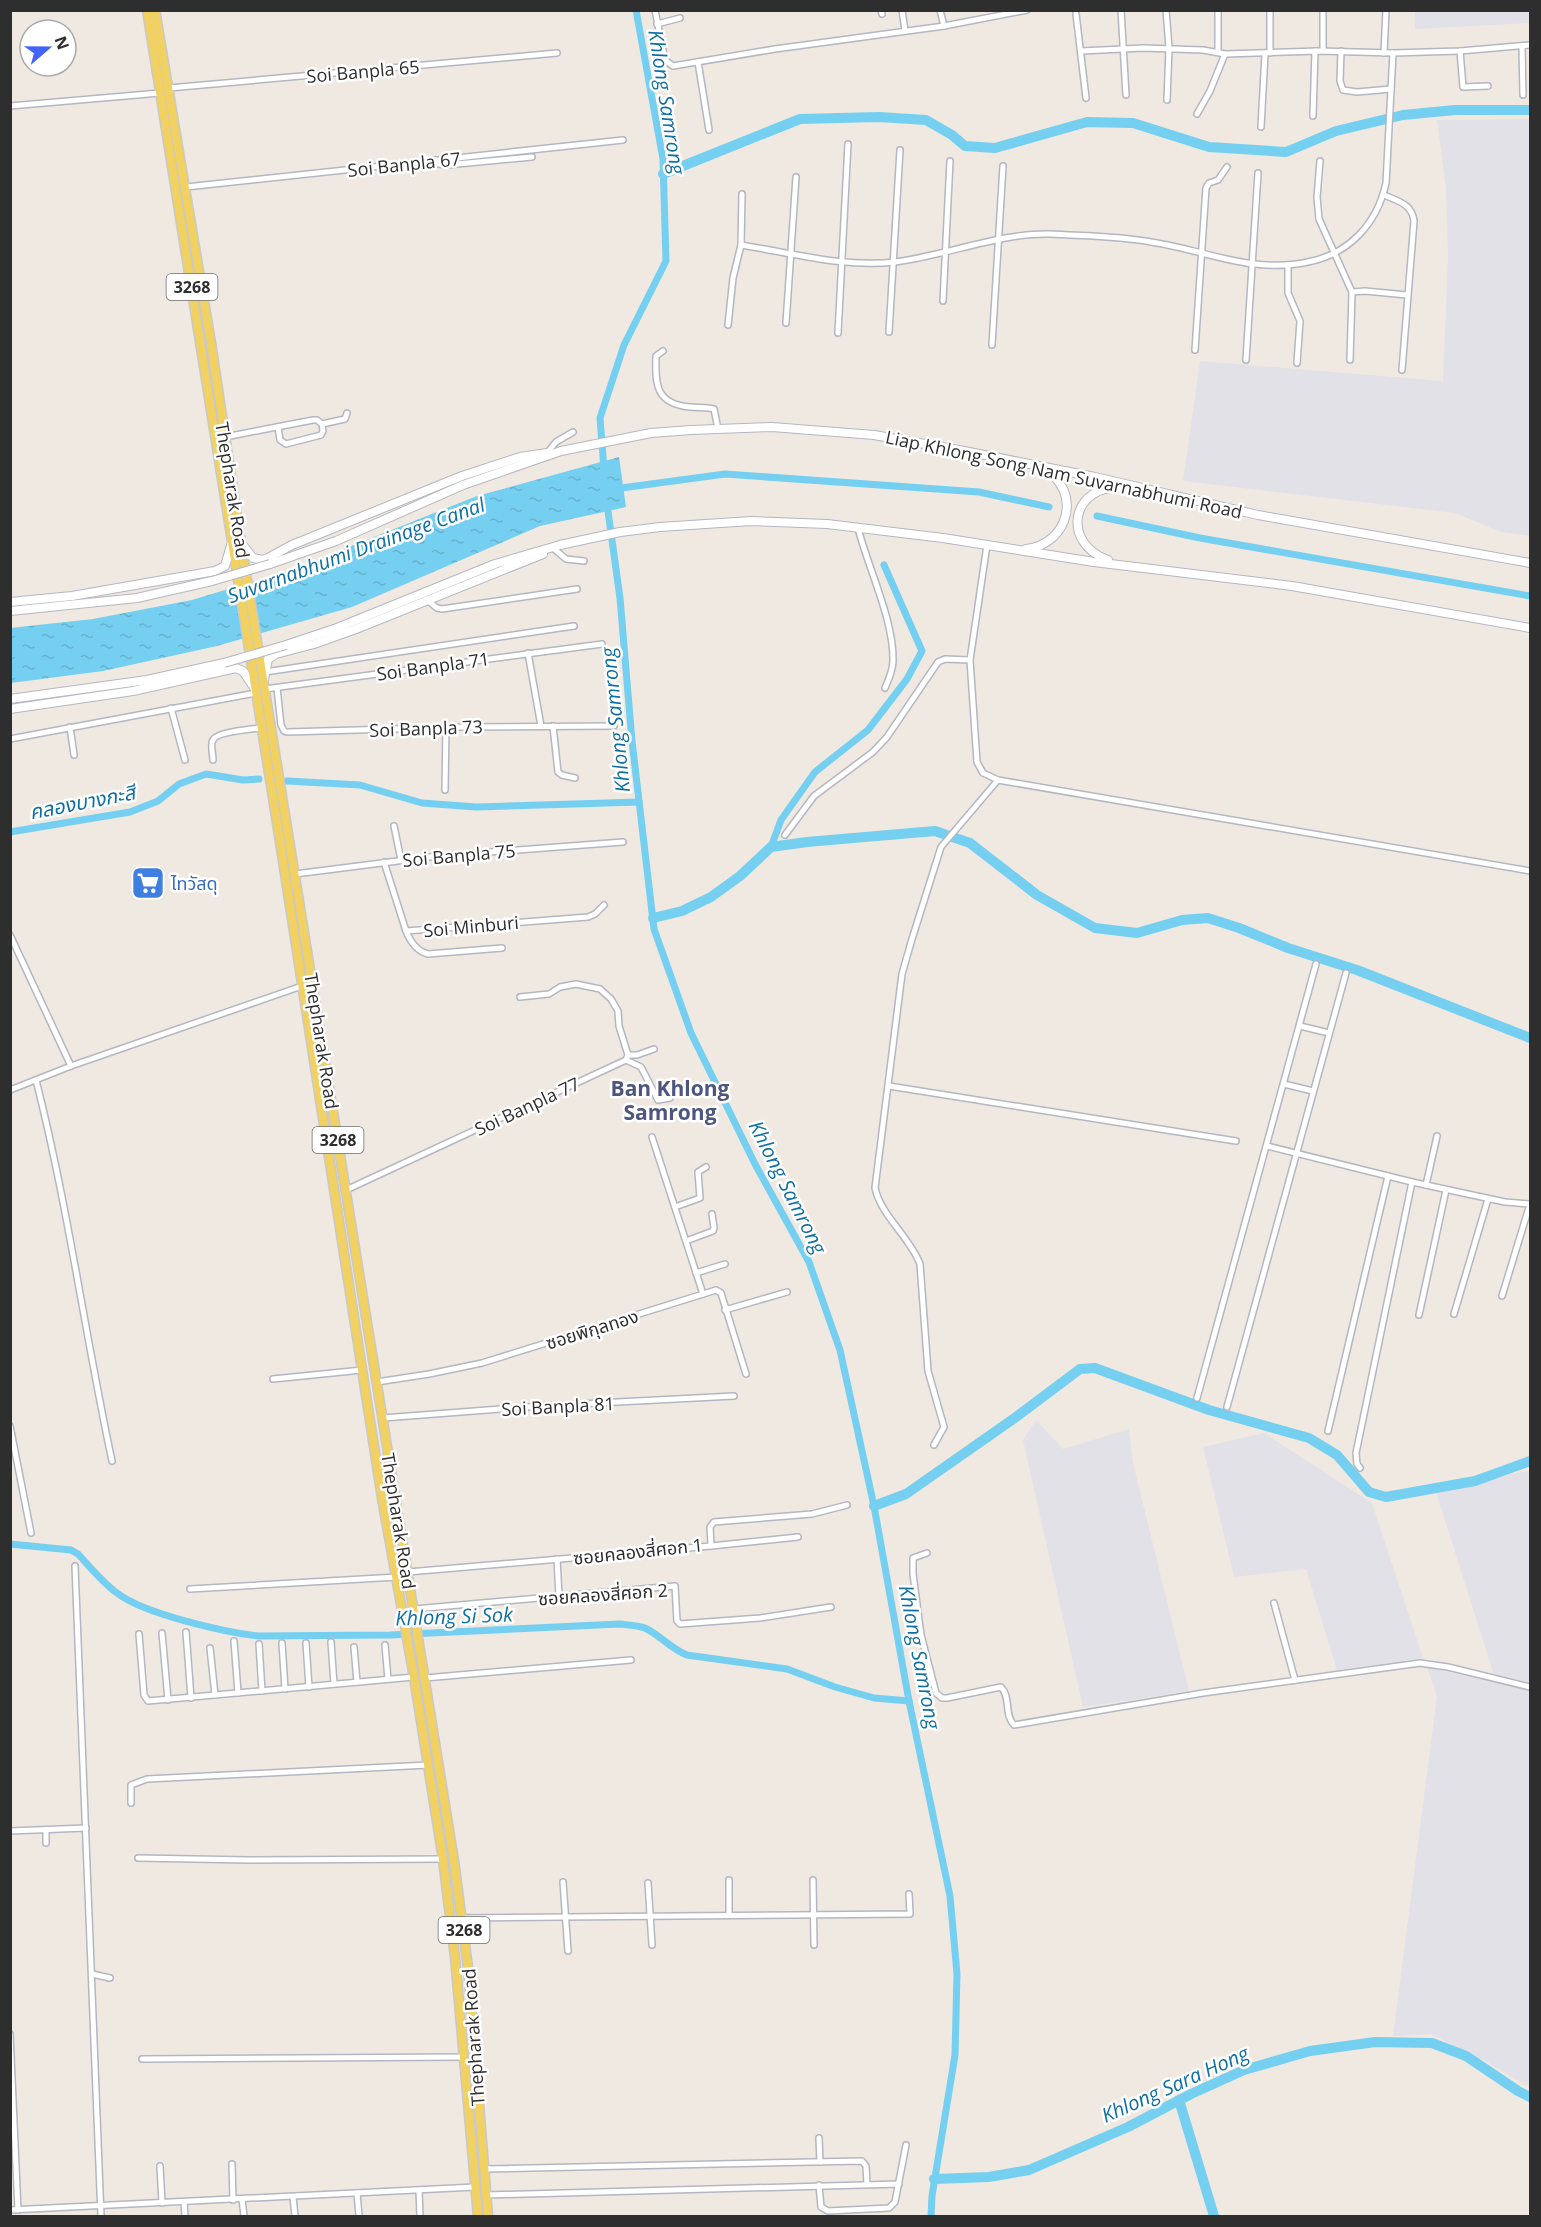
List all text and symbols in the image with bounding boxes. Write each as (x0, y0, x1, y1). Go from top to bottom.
north arrow (18, 18, 78, 78)
water label: Khlong Samrong (642, 28, 692, 177)
text: N (50, 33, 75, 53)
street label: Soi Banpla 65 (305, 54, 421, 88)
street label: Soi Banpla 67 (346, 146, 462, 182)
road number: 3268 (166, 274, 218, 300)
street label: Thepharak Road (210, 420, 256, 560)
street label: Liap Khlong Song Nam Suvarnabhumi Road (884, 424, 1244, 524)
water label: Suvarnabhumi Drainage Canal (224, 490, 489, 609)
water label: Khlong Samrong (594, 645, 636, 794)
street label: Soi Banpla 71 (375, 646, 491, 686)
street label: Soi Banpla 73 (369, 714, 483, 742)
water label: คลองบางกะสี (27, 778, 140, 825)
street label: Soi Banpla 75 (401, 838, 517, 872)
supermarket icon: ไทวัสดุ (130, 865, 166, 901)
place label: ไทวัสดุ (170, 871, 218, 895)
street label: Soi Minburi (422, 910, 520, 942)
street label: Thepharak Road (299, 971, 345, 1111)
street label: Soi Banpla 77 (471, 1071, 583, 1141)
district label: Ban Khlong Samrong (611, 1074, 730, 1126)
water label: Khlong Samrong (743, 1116, 833, 1259)
road number: 3268 (312, 1127, 364, 1153)
street label: ซอยพิกุลทอง (543, 1304, 641, 1354)
street label: Soi Banpla 81 (501, 1391, 615, 1421)
street label: Thepharak Road (376, 1451, 422, 1591)
street label: ซอยคลองสี่ศอก 1 (572, 1532, 704, 1570)
street label: ซอยคลองสี่ศอก 2 (537, 1577, 669, 1611)
water label: Khlong Samrong (893, 1583, 947, 1732)
water label: Khlong Si Sok (395, 1600, 514, 1632)
road number: 3268 (438, 1917, 490, 1943)
street label: Thepharak Road (456, 1968, 490, 2106)
water label: Khlong Sara Hong (1097, 2039, 1254, 2129)

